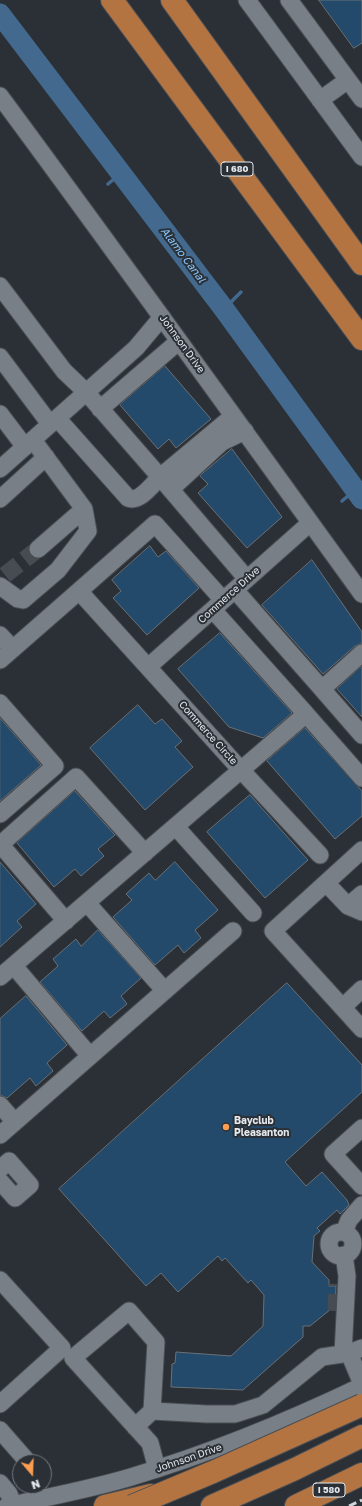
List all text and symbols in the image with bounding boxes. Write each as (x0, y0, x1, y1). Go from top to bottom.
road number: I 680 (221, 162, 253, 176)
water label: Alamo Canal (158, 225, 208, 285)
street label: Johnson Drive (157, 313, 207, 375)
street label: Commerce Drive (196, 564, 262, 626)
street label: Commerce Circle (176, 699, 240, 767)
place label: Bayclub Pleasanton (234, 1115, 289, 1138)
marker: Bayclub Pleasanton (221, 1122, 231, 1132)
street label: Johnson Drive (155, 1441, 223, 1475)
north arrow (12, 1454, 52, 1494)
text: N (30, 1477, 42, 1492)
road number: I 580 (313, 1483, 345, 1497)

